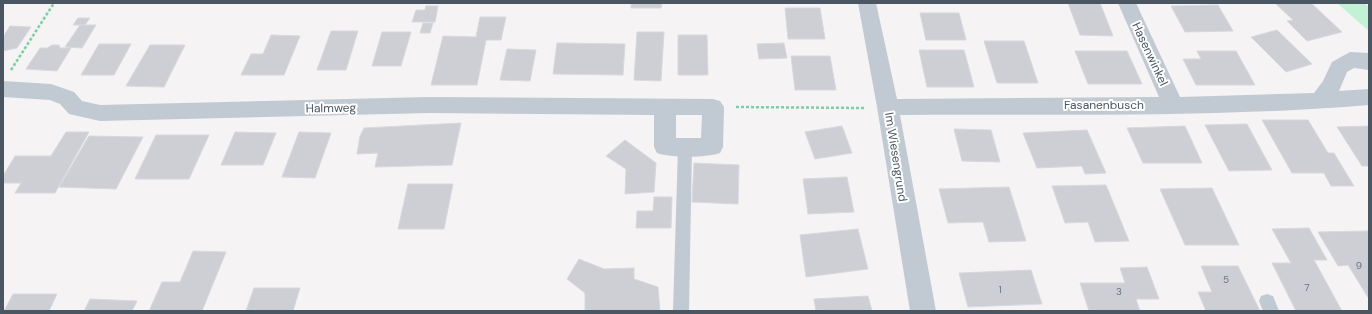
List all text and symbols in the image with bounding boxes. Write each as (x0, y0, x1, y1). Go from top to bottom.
street label: Hasenwinkel (1128, 20, 1172, 88)
street label: Fasanenbusch (1064, 97, 1144, 113)
street label: Halmweg (306, 100, 357, 116)
street label: Im Wiesengrund (881, 111, 911, 203)
house number: 9 (1356, 259, 1362, 272)
house number: 5 (1223, 273, 1229, 286)
house number: 7 (1304, 281, 1310, 294)
house number: 1 (998, 283, 1002, 296)
house number: 3 (1116, 285, 1122, 298)

